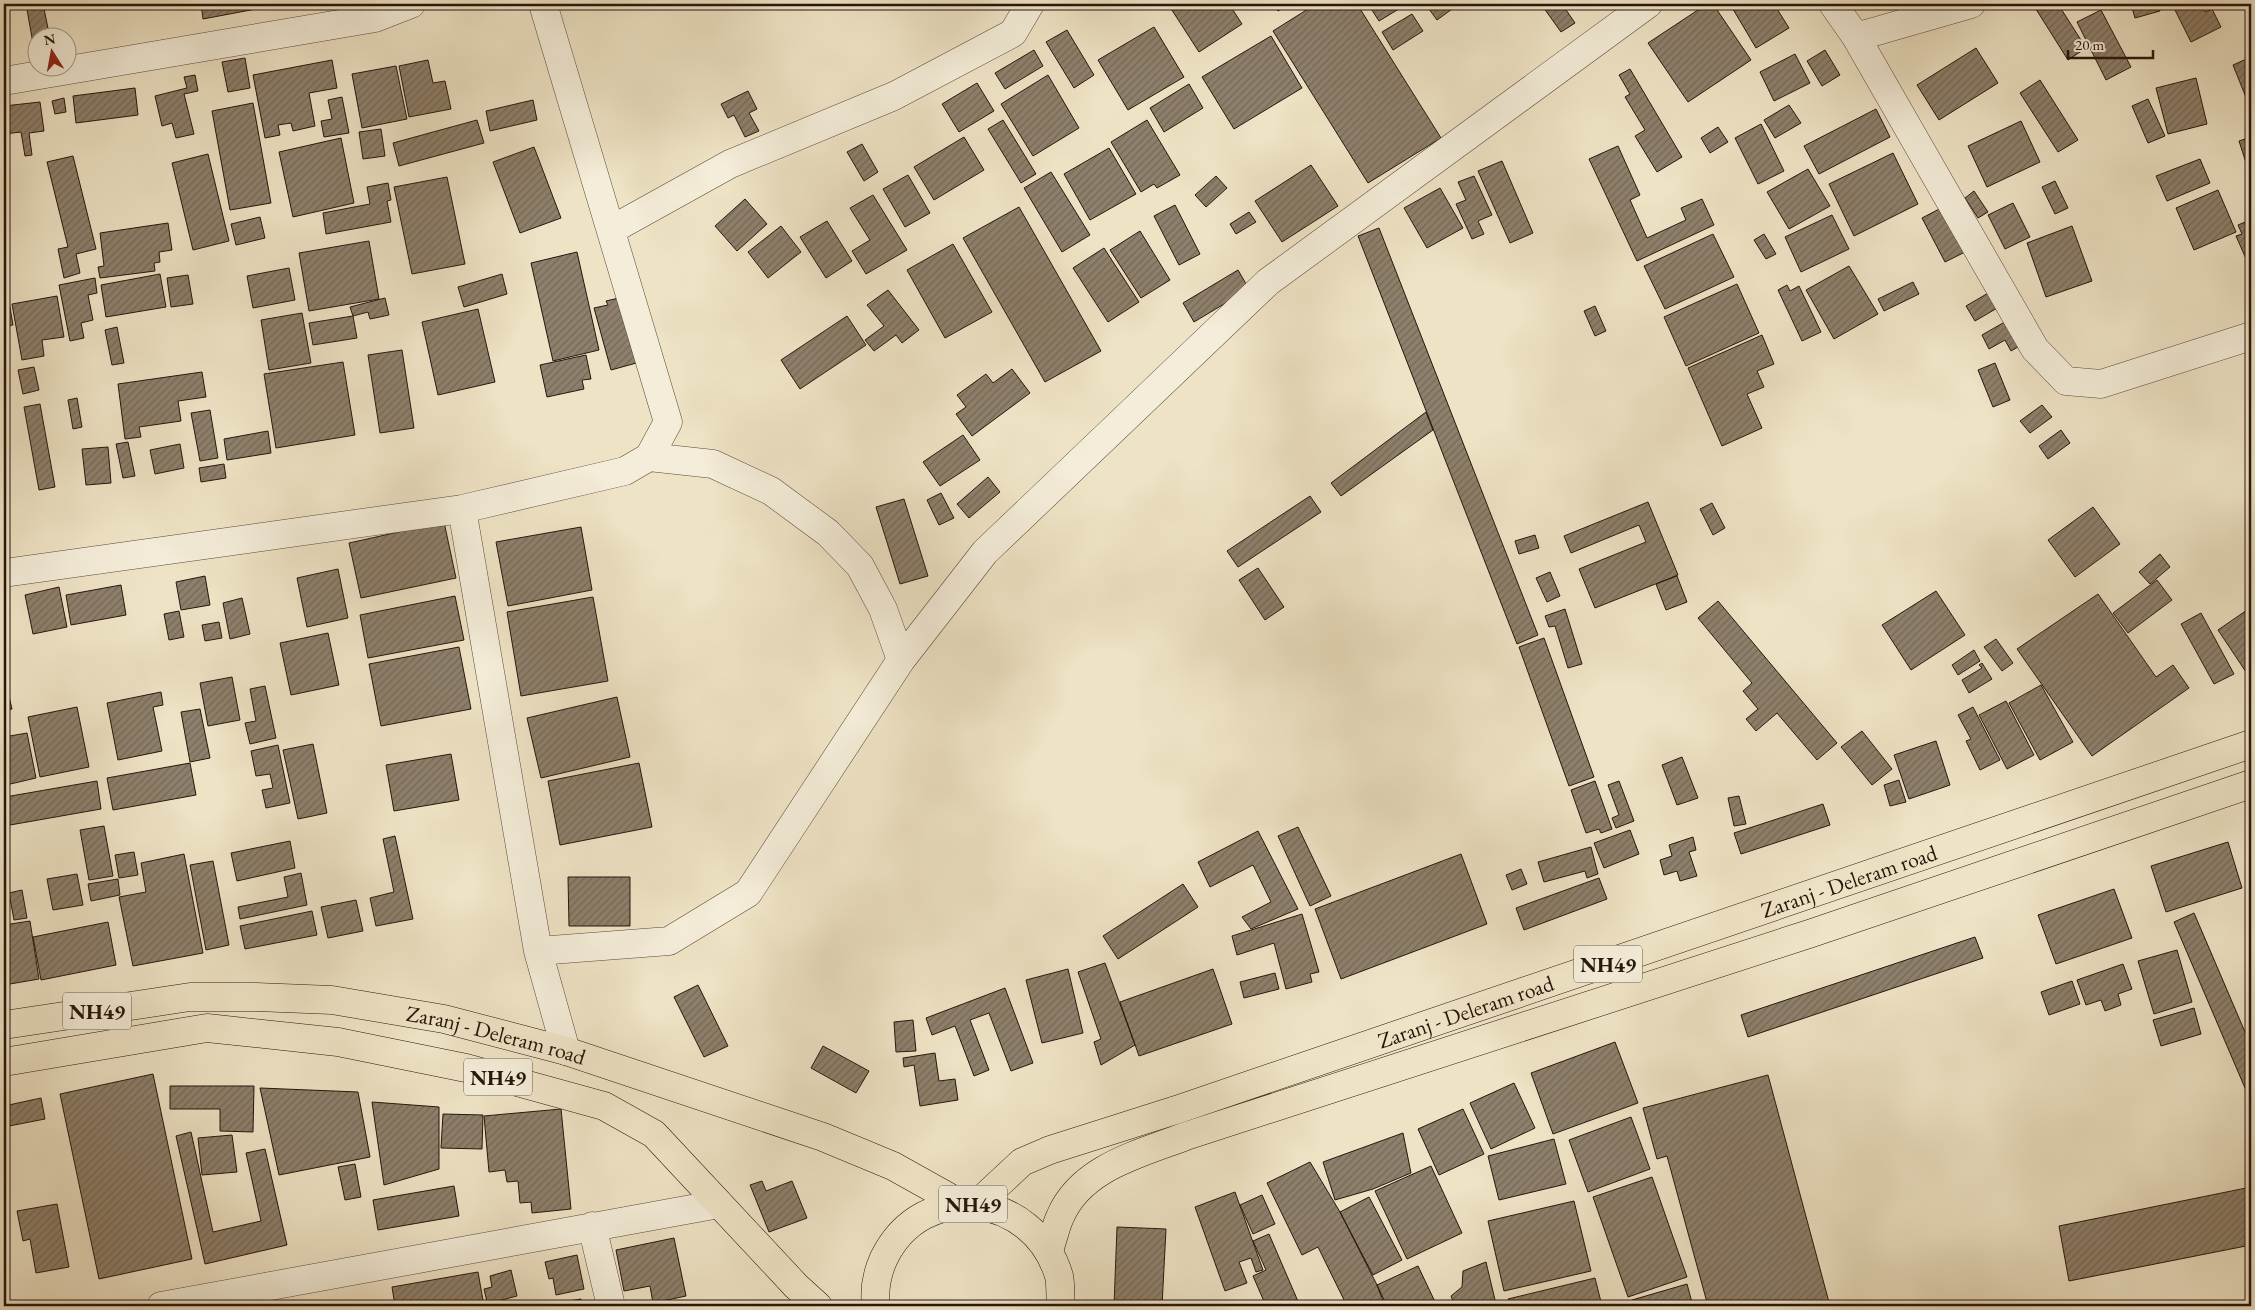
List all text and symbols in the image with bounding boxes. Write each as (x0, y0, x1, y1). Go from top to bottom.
north arrow (28, 28, 78, 78)
scale bar (2068, 28, 2152, 60)
text: N (42, 29, 57, 49)
text: 20 m (2075, 35, 2104, 54)
street label: Zaranj - Deleram road (1757, 837, 1941, 924)
road number: NH49 (1574, 946, 1642, 982)
street label: Zaranj - Deleram road (1374, 968, 1558, 1055)
road number: NH49 (63, 992, 131, 1030)
street label: Zaranj - Deleram road (404, 998, 591, 1071)
road number: NH49 (464, 1058, 532, 1096)
road number: NH49 (939, 1186, 1007, 1222)

